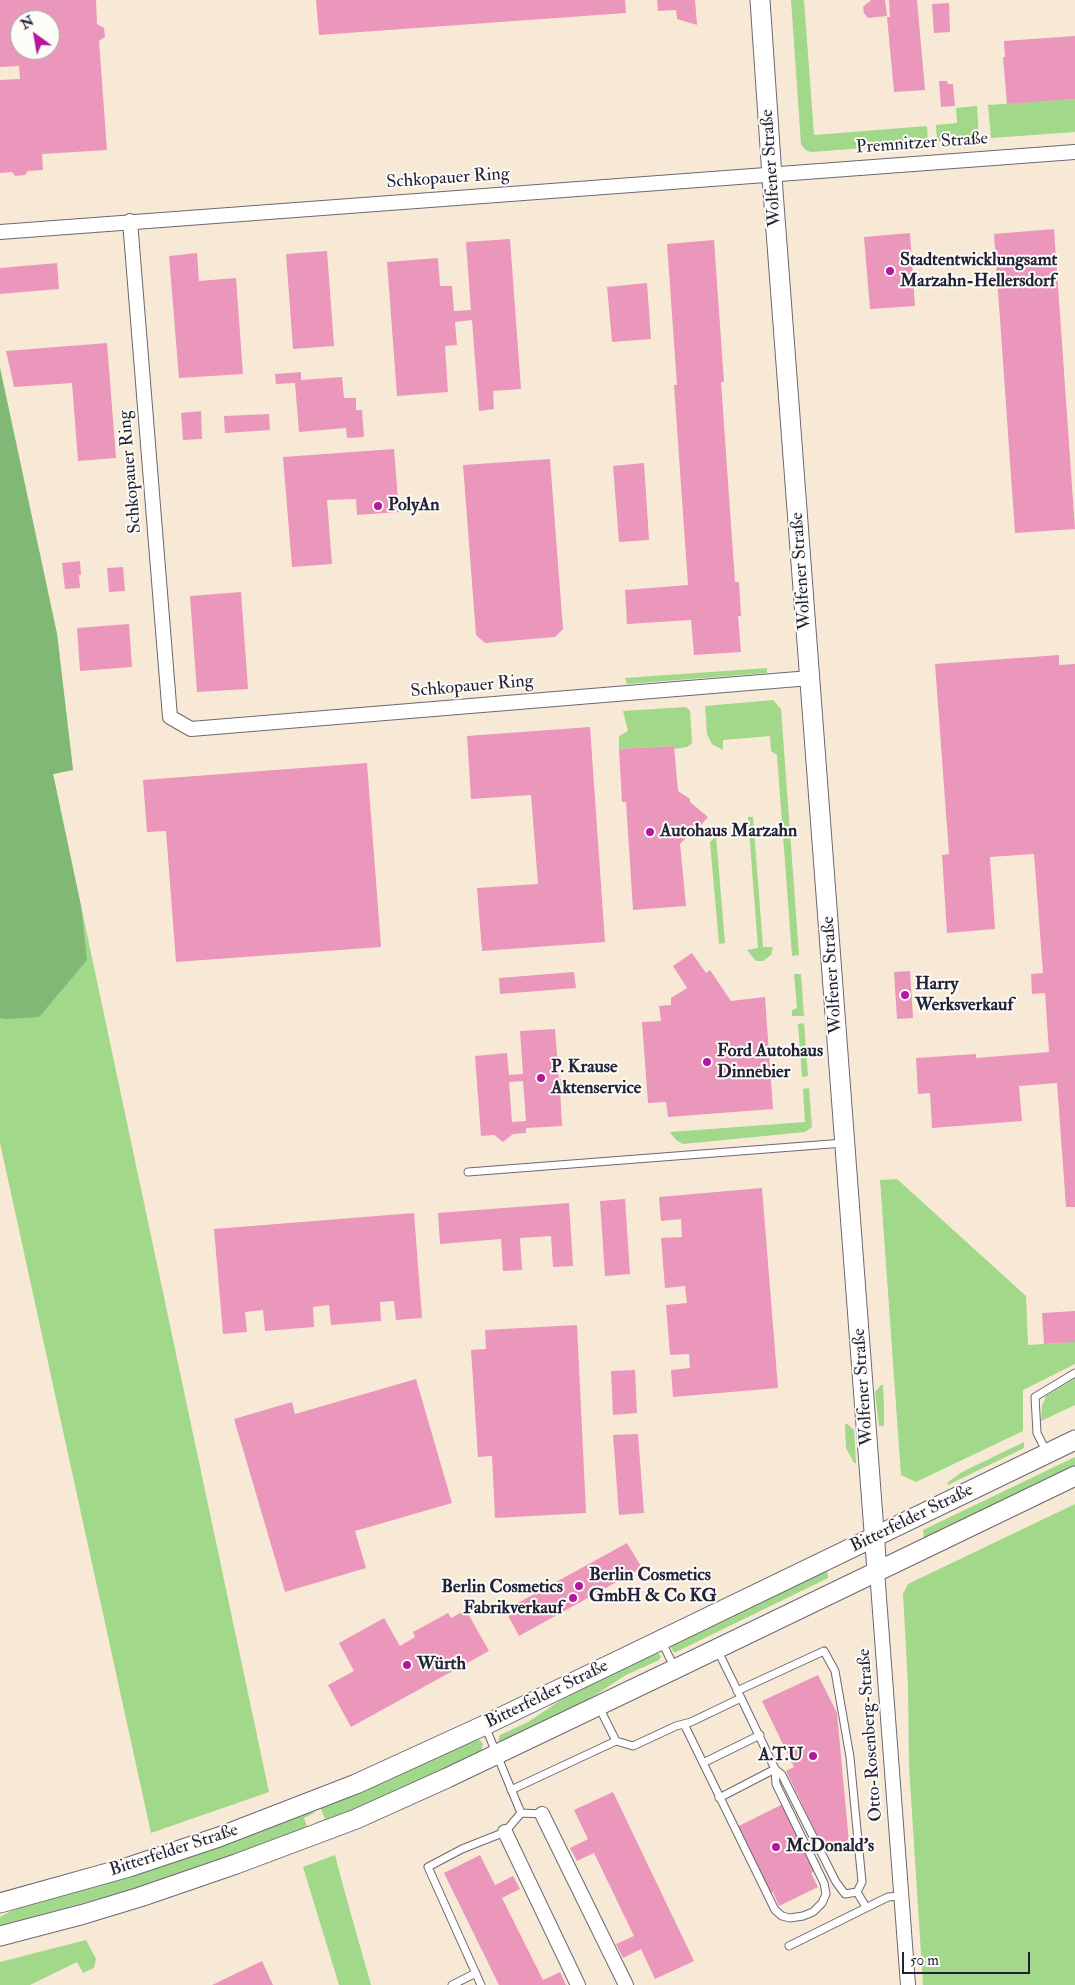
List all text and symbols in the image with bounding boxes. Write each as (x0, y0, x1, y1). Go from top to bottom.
north arrow (10, 10, 60, 60)
text: N (17, 12, 37, 33)
street label: Wolfener Straße (757, 109, 787, 227)
street label: Premnitzer Straße (855, 129, 989, 159)
street label: Schkopauer Ring (386, 164, 510, 194)
place label: Stadtentwicklungsamt Marzahn-Hellersdorf (900, 250, 1057, 292)
marker: Stadtentwicklungsamt Marzahn-Hellersdorf (884, 265, 896, 277)
street label: Schkopauer Ring (115, 410, 147, 534)
place label: PolyAn (388, 495, 439, 517)
marker: PolyAn (372, 500, 384, 512)
street label: Wolfener Straße (787, 512, 817, 630)
street label: Schkopauer Ring (410, 671, 534, 703)
place label: Autohaus Marzahn (660, 821, 797, 843)
marker: Autohaus Marzahn (644, 826, 656, 838)
street label: Wolfener Straße (818, 916, 848, 1034)
place label: Harry Werksverkauf (915, 974, 1013, 1016)
marker: Harry Werksverkauf (899, 989, 911, 1001)
place label: Ford Autohaus Dinnebier (717, 1041, 823, 1084)
marker: Ford Autohaus Dinnebier (701, 1056, 713, 1068)
place label: P. Krause Aktenservice (551, 1057, 641, 1100)
marker: P. Krause Aktenservice (535, 1072, 547, 1084)
street label: Wolfener Straße (849, 1328, 879, 1446)
street label: Bitterfelder Straße (847, 1480, 977, 1558)
place label: Berlin Cosmetics GmbH & Co KG (589, 1565, 717, 1608)
place label: Berlin Cosmetics Fabrikverkauf (441, 1577, 563, 1620)
marker: Berlin Cosmetics GmbH & Co KG (573, 1580, 585, 1592)
marker: Berlin Cosmetics Fabrikverkauf (567, 1592, 579, 1604)
street label: Otto-Rosenberg-Straße (854, 1648, 888, 1822)
place label: Würth (417, 1654, 466, 1676)
street label: Bitterfelder Straße (482, 1656, 612, 1734)
marker: Würth (401, 1659, 413, 1671)
place label: A.T.U (758, 1745, 803, 1767)
marker: A.T.U (807, 1750, 819, 1762)
street label: Bitterfelder Straße (107, 1820, 241, 1882)
place label: McDonald's (786, 1836, 874, 1858)
marker: McDonald's (770, 1841, 782, 1853)
scale bar (905, 1942, 1032, 1974)
text: 50 m (910, 1951, 939, 1970)

